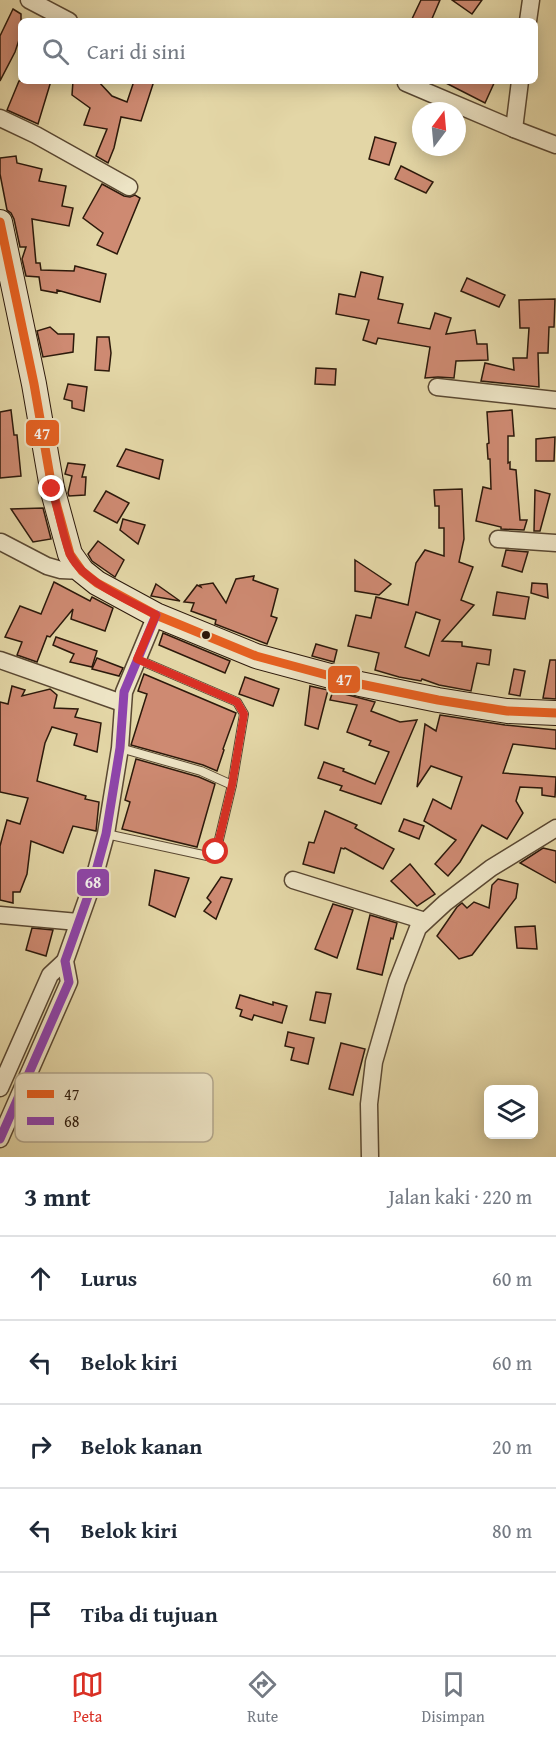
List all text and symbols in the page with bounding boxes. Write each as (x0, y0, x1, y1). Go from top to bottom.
search box (18, 18, 538, 84)
icon: search (39, 35, 72, 68)
text: Cari di sini (87, 35, 186, 67)
north arrow (412, 102, 466, 156)
line badge: 47 (25, 419, 60, 447)
text: 47 (34, 421, 50, 445)
route end (38, 475, 64, 501)
unlabelled marker (200, 629, 212, 641)
line badge: 47 (327, 665, 361, 694)
text: 47 (336, 667, 352, 691)
route start (202, 838, 228, 864)
line badge: 68 (76, 868, 110, 897)
text: 68 (85, 870, 101, 894)
legend (15, 1073, 213, 1142)
text: 47 (64, 1082, 80, 1106)
map controls (484, 1085, 538, 1139)
button: layers (484, 1085, 538, 1139)
text: 68 (64, 1109, 80, 1133)
text: 3 mnt (24, 1177, 91, 1216)
text: Jalan kaki · 220 m (388, 1182, 532, 1211)
icon: ahead (24, 1262, 57, 1295)
text: Lurus (81, 1262, 137, 1294)
text: 60 m (492, 1264, 532, 1293)
icon: left (24, 1346, 57, 1379)
text: Belok kiri (81, 1346, 178, 1378)
text: 60 m (492, 1348, 532, 1377)
icon: right (24, 1430, 57, 1463)
text: Belok kanan (81, 1430, 202, 1462)
text: 20 m (492, 1432, 532, 1461)
icon: left (24, 1514, 57, 1547)
text: Belok kiri (81, 1514, 178, 1546)
text: 80 m (492, 1516, 532, 1545)
icon: arrive (24, 1598, 57, 1631)
text: Tiba di tujuan (81, 1598, 218, 1630)
tab: Peta (71, 1668, 104, 1728)
tab: Rute (246, 1668, 279, 1728)
tab: Disimpan (422, 1668, 485, 1728)

